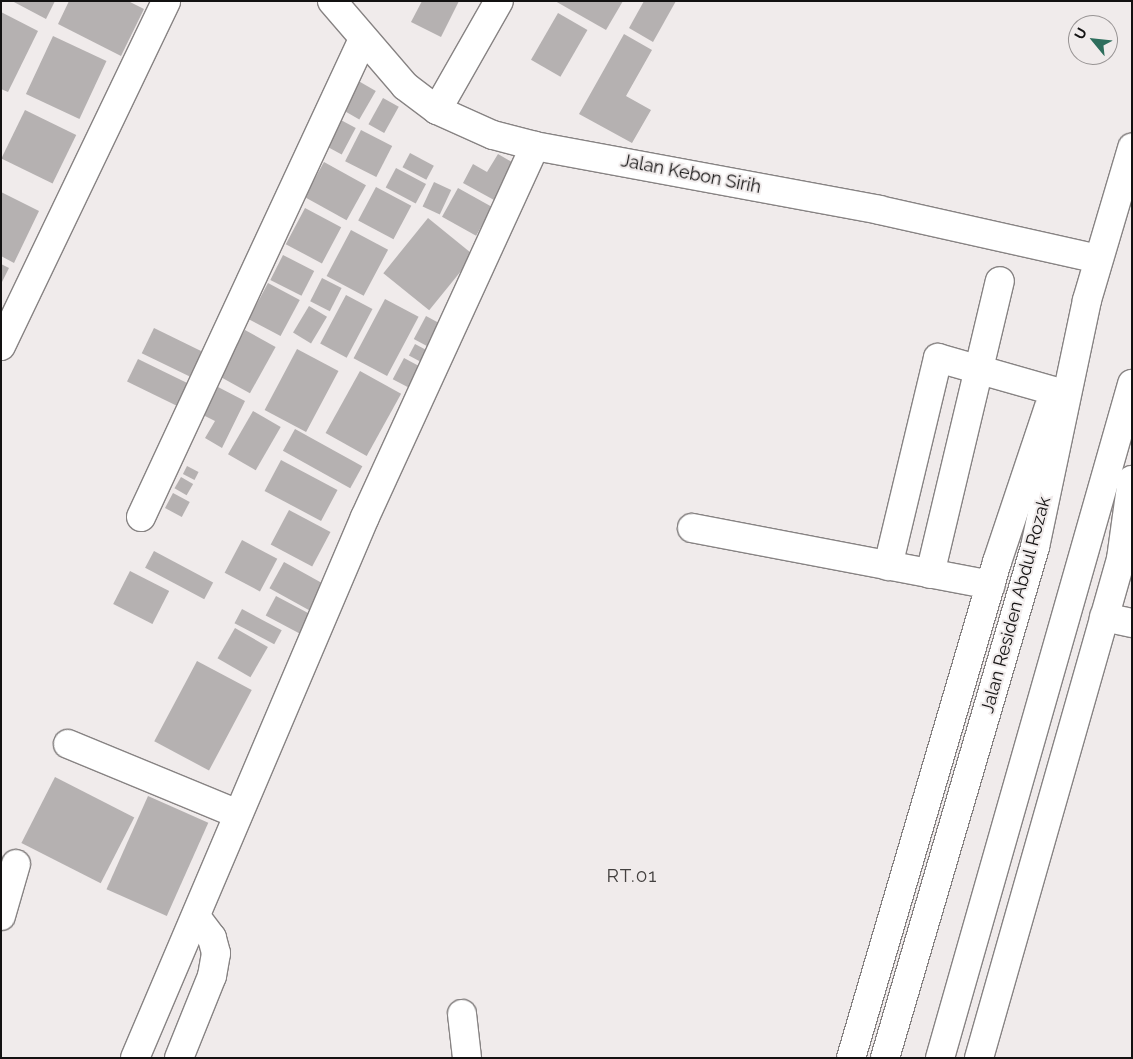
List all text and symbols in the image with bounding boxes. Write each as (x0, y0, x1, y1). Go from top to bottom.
north arrow (1068, 15, 1118, 65)
text: U (1071, 25, 1090, 42)
street label: Jalan Kebon Sirih (619, 150, 763, 198)
street label: Jalan Residen Abdul Rozak (977, 494, 1055, 716)
district label: RT.01 (606, 865, 658, 887)

